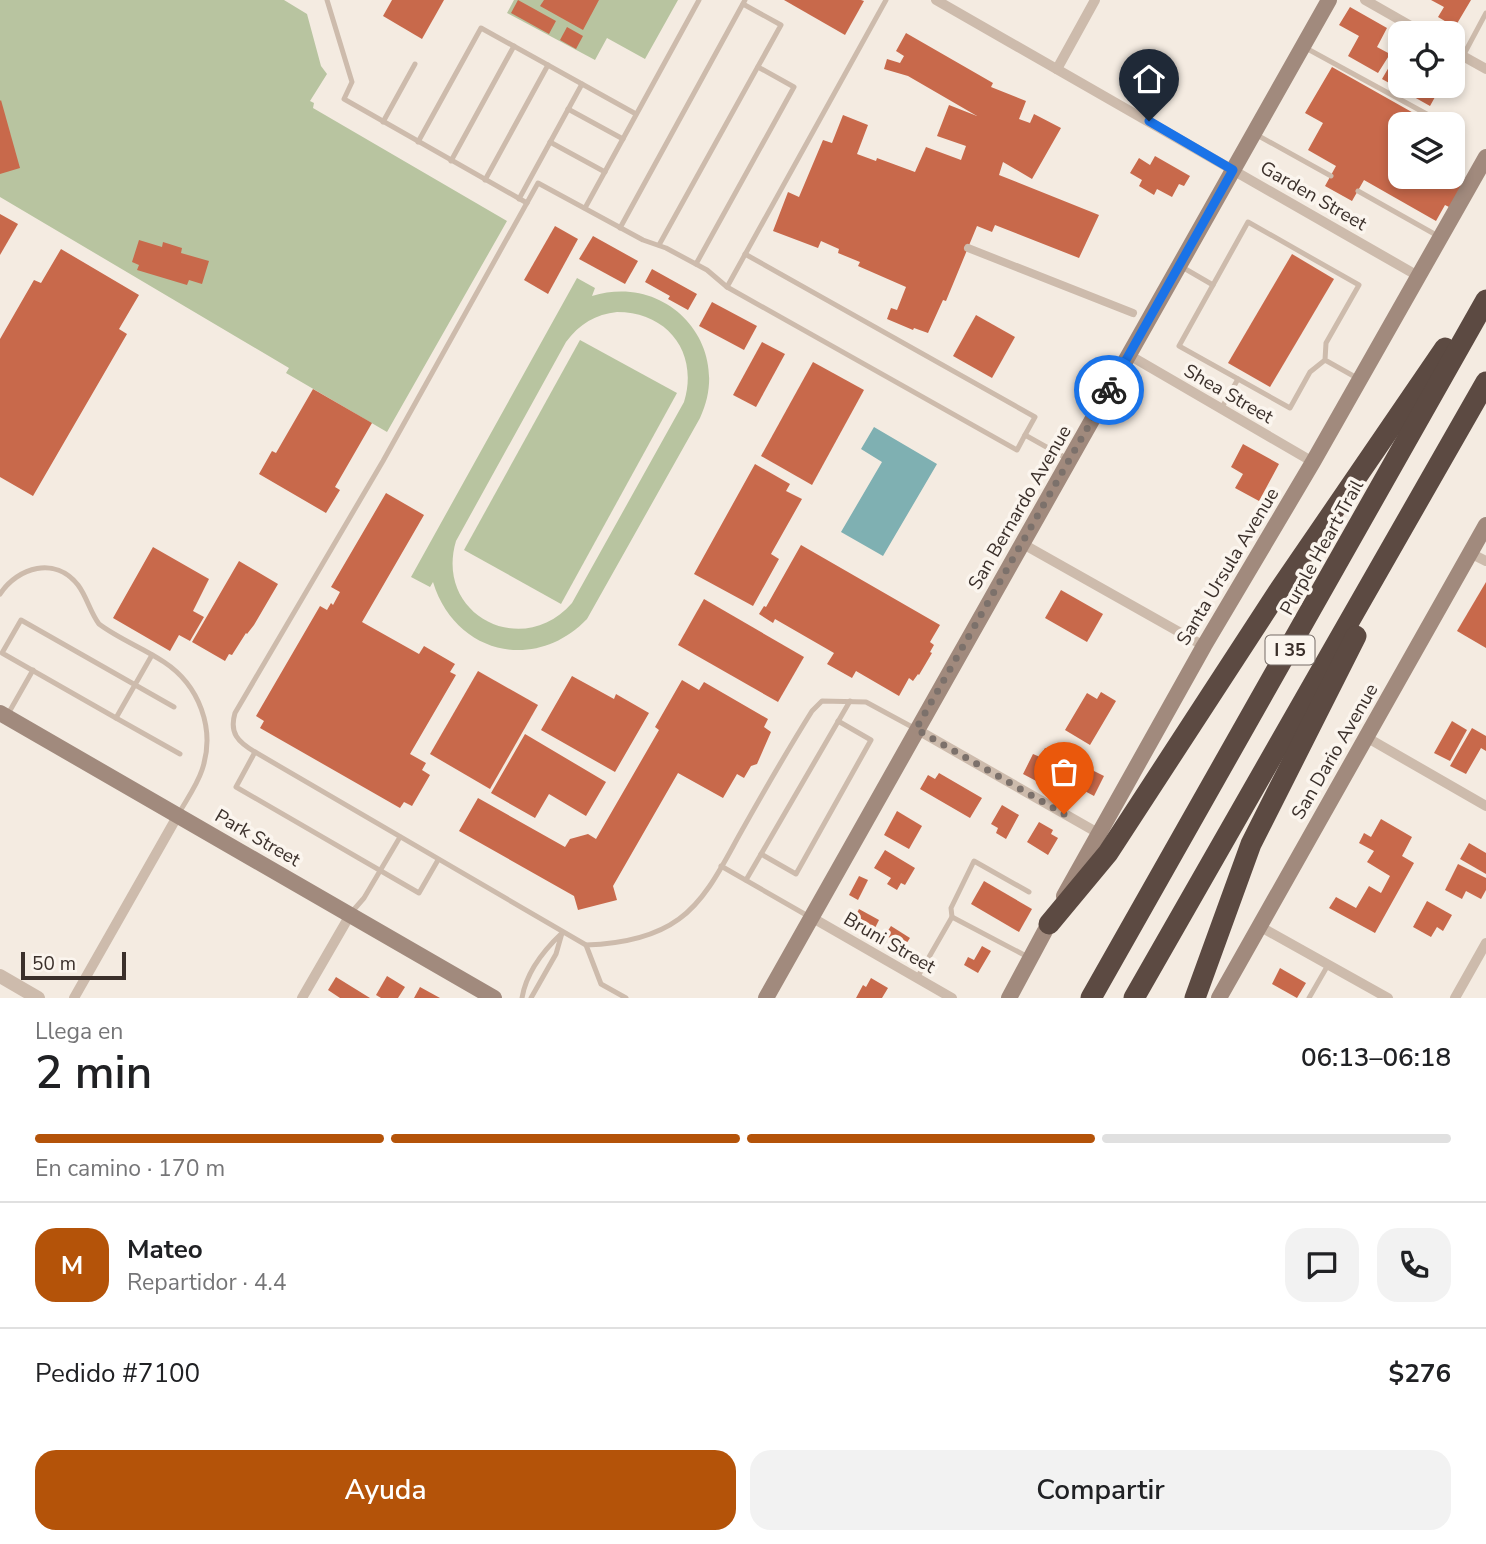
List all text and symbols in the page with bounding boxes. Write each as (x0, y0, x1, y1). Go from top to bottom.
map controls (1388, 21, 1465, 189)
button: locate (1388, 21, 1465, 98)
pin (1119, 49, 1179, 121)
icon: home (1130, 60, 1168, 98)
button: layers (1388, 112, 1465, 189)
street label: Garden Street (1255, 155, 1372, 237)
courier (1074, 355, 1144, 425)
street label: Shea Street (1179, 358, 1278, 430)
icon: bike (1090, 371, 1128, 409)
street label: San Bernardo Avenue (962, 420, 1078, 595)
street label: Purple Heart Trail (1274, 475, 1370, 620)
street label: Santa Ursula Avenue (1170, 483, 1285, 650)
road number: I 35 (1266, 636, 1314, 664)
street label: San Dario Avenue (1285, 679, 1384, 824)
pin (1034, 742, 1094, 814)
icon: bag (1045, 753, 1083, 791)
street label: Park Street (210, 803, 305, 873)
street label: Bruni Street (839, 906, 941, 980)
scale bar (21, 949, 126, 981)
text: 50 m (32, 951, 76, 977)
text: Llega en (35, 1016, 123, 1047)
text: 06:13–06:18 (1301, 1040, 1451, 1075)
text: 2 min (35, 1041, 152, 1104)
text: En camino · 170 m (35, 1153, 225, 1184)
button: chat (1285, 1228, 1359, 1302)
button: phone (1377, 1228, 1451, 1302)
text: Mateo (127, 1232, 203, 1267)
text: M (61, 1248, 83, 1283)
text: Repartidor · 4.4 (127, 1267, 287, 1298)
text: Pedido #7100 (35, 1356, 200, 1391)
text: $276 (1389, 1356, 1451, 1391)
button: Ayuda (35, 1450, 736, 1530)
button: Compartir (750, 1450, 1451, 1530)

